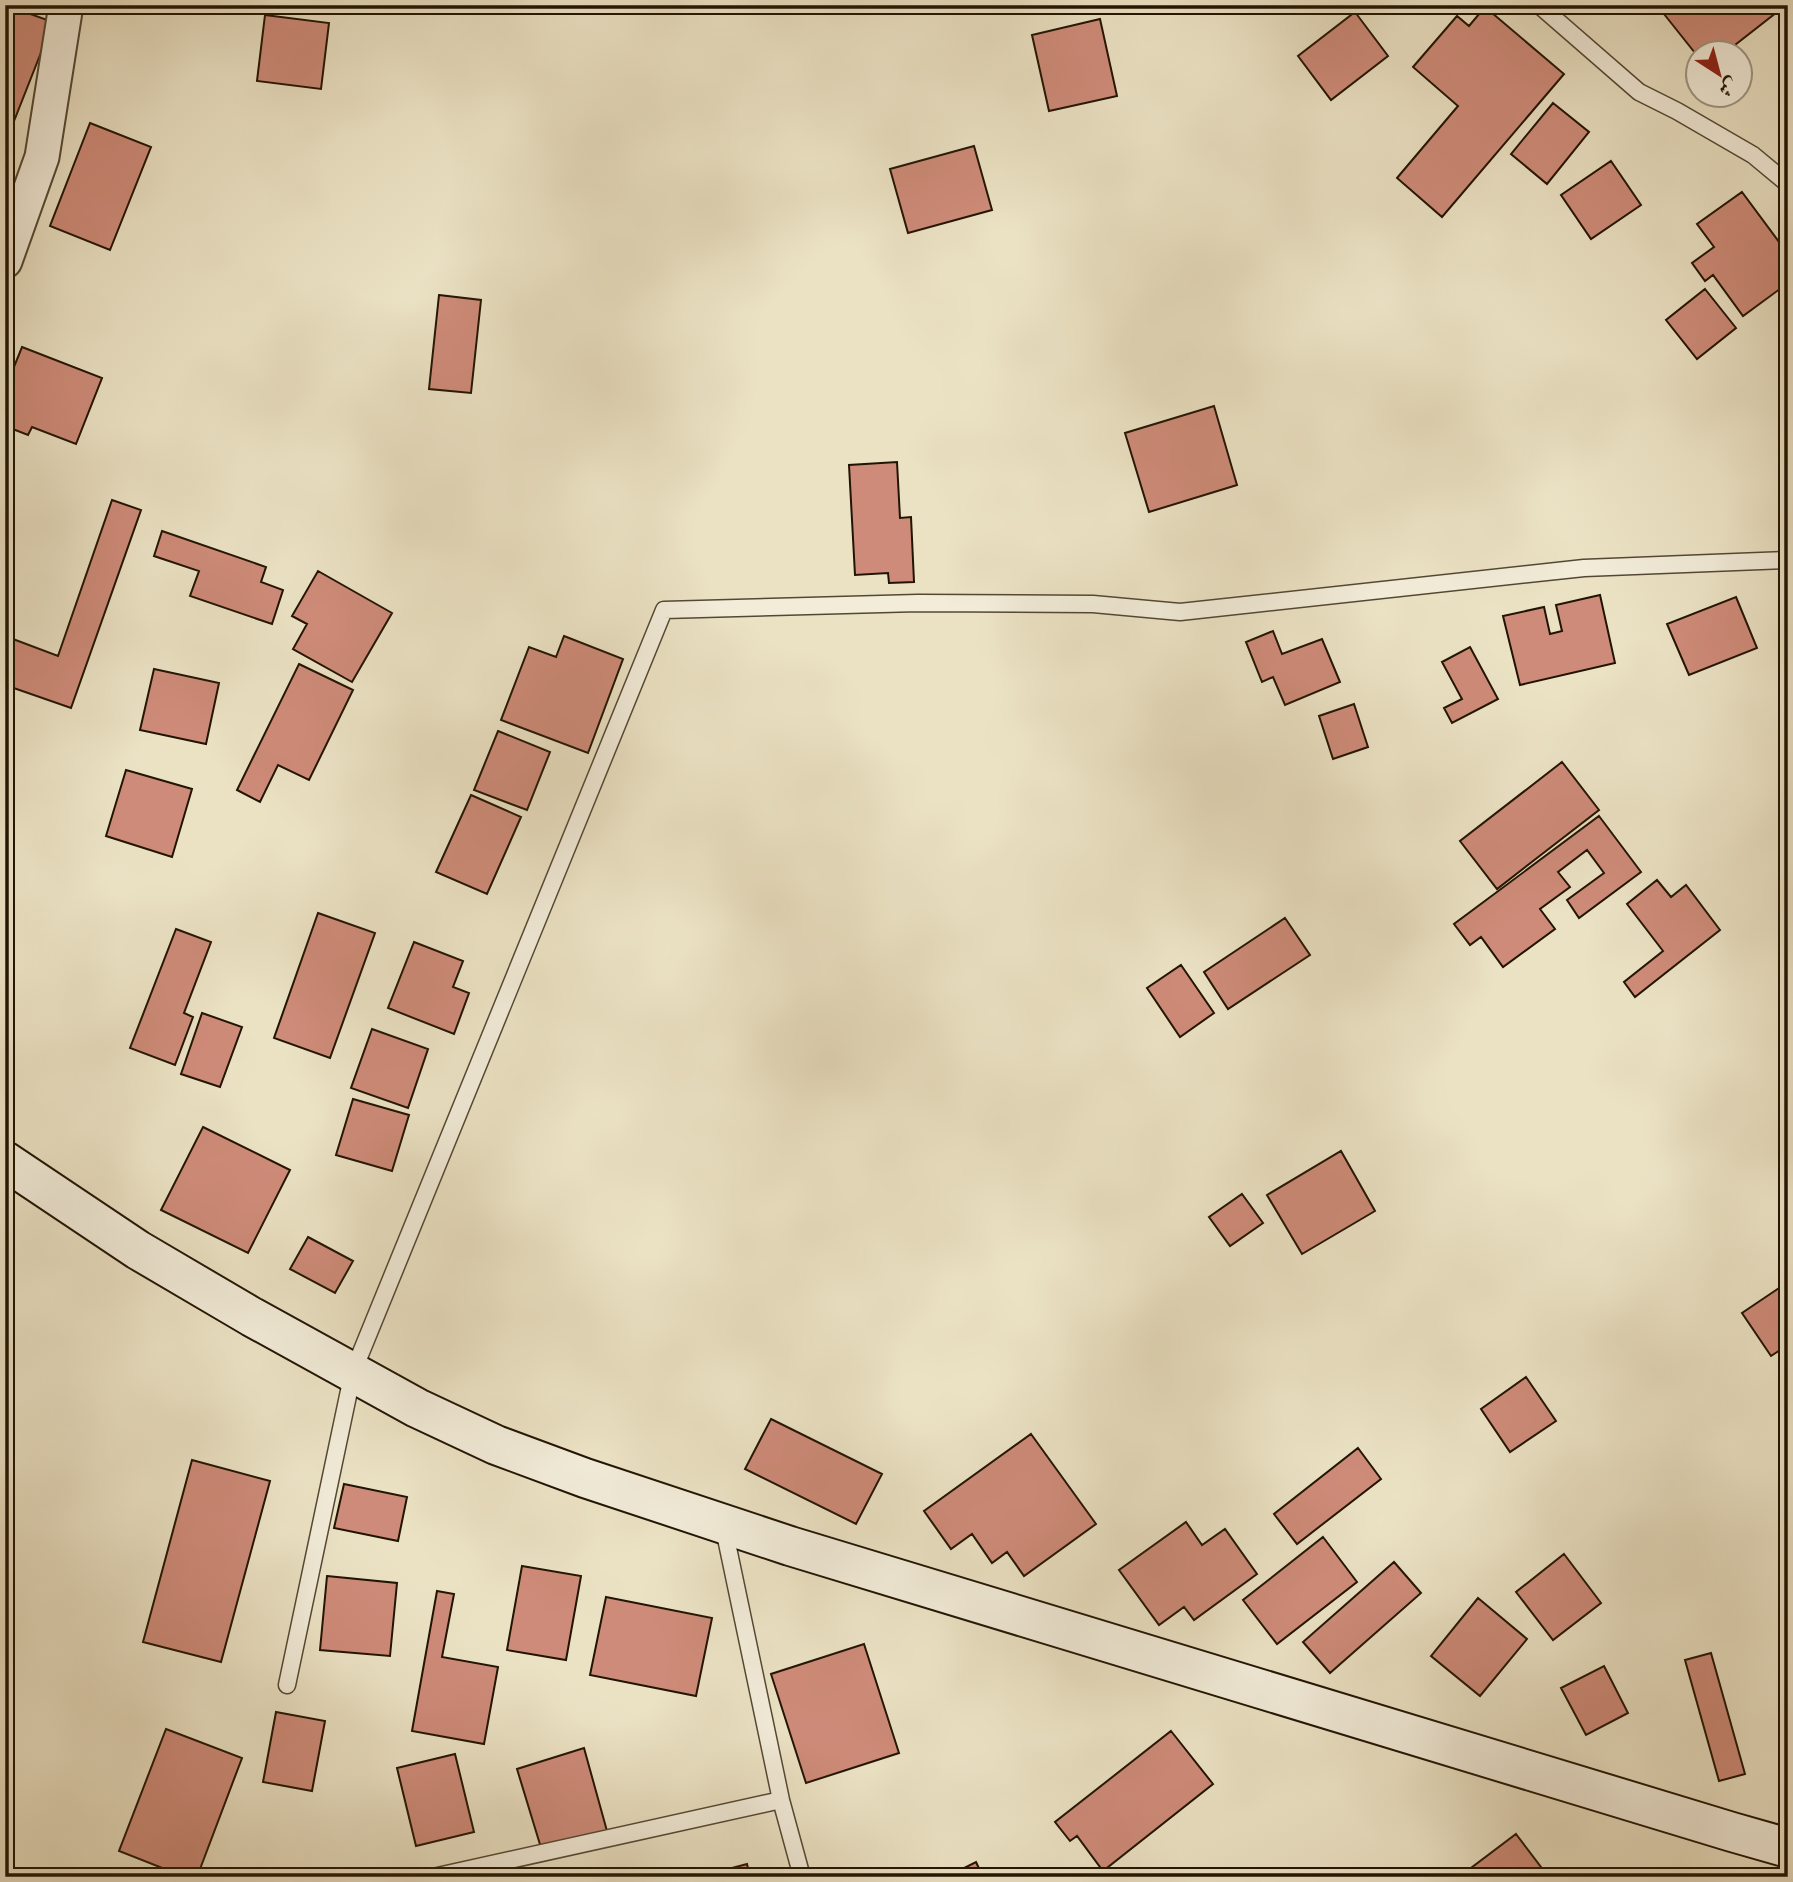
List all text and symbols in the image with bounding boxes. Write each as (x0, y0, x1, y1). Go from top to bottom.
north arrow (1685, 38, 1755, 108)
text: ش (1713, 71, 1742, 101)

